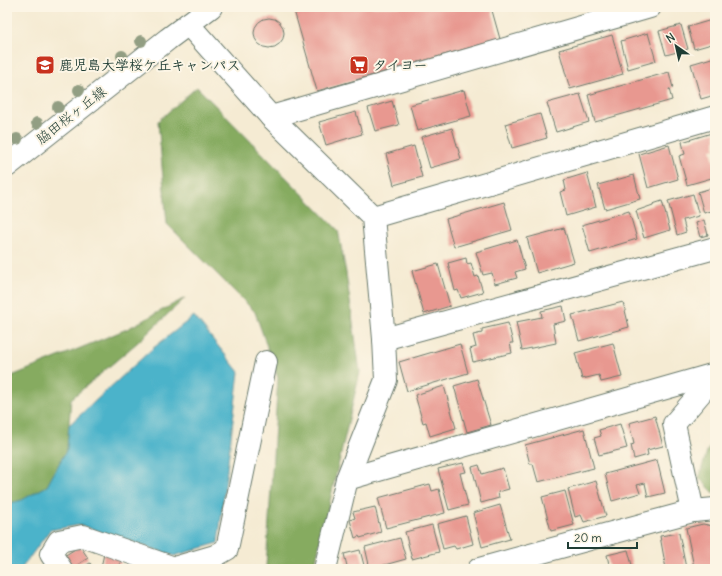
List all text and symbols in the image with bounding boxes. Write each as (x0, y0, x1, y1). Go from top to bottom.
north arrow (656, 26, 696, 66)
text: N (663, 30, 677, 46)
school or university icon: 鹿児島大学桜ケ丘キャンパス (34, 54, 56, 76)
supermarket icon: タイヨー (348, 54, 370, 76)
place label: 鹿児島大学桜ケ丘キャンパス (59, 56, 240, 74)
place label: タイヨー (373, 56, 428, 74)
street label: 脇田桜ヶ丘線 (32, 82, 110, 148)
scale bar (568, 524, 637, 550)
text: 20 m (574, 530, 602, 545)

